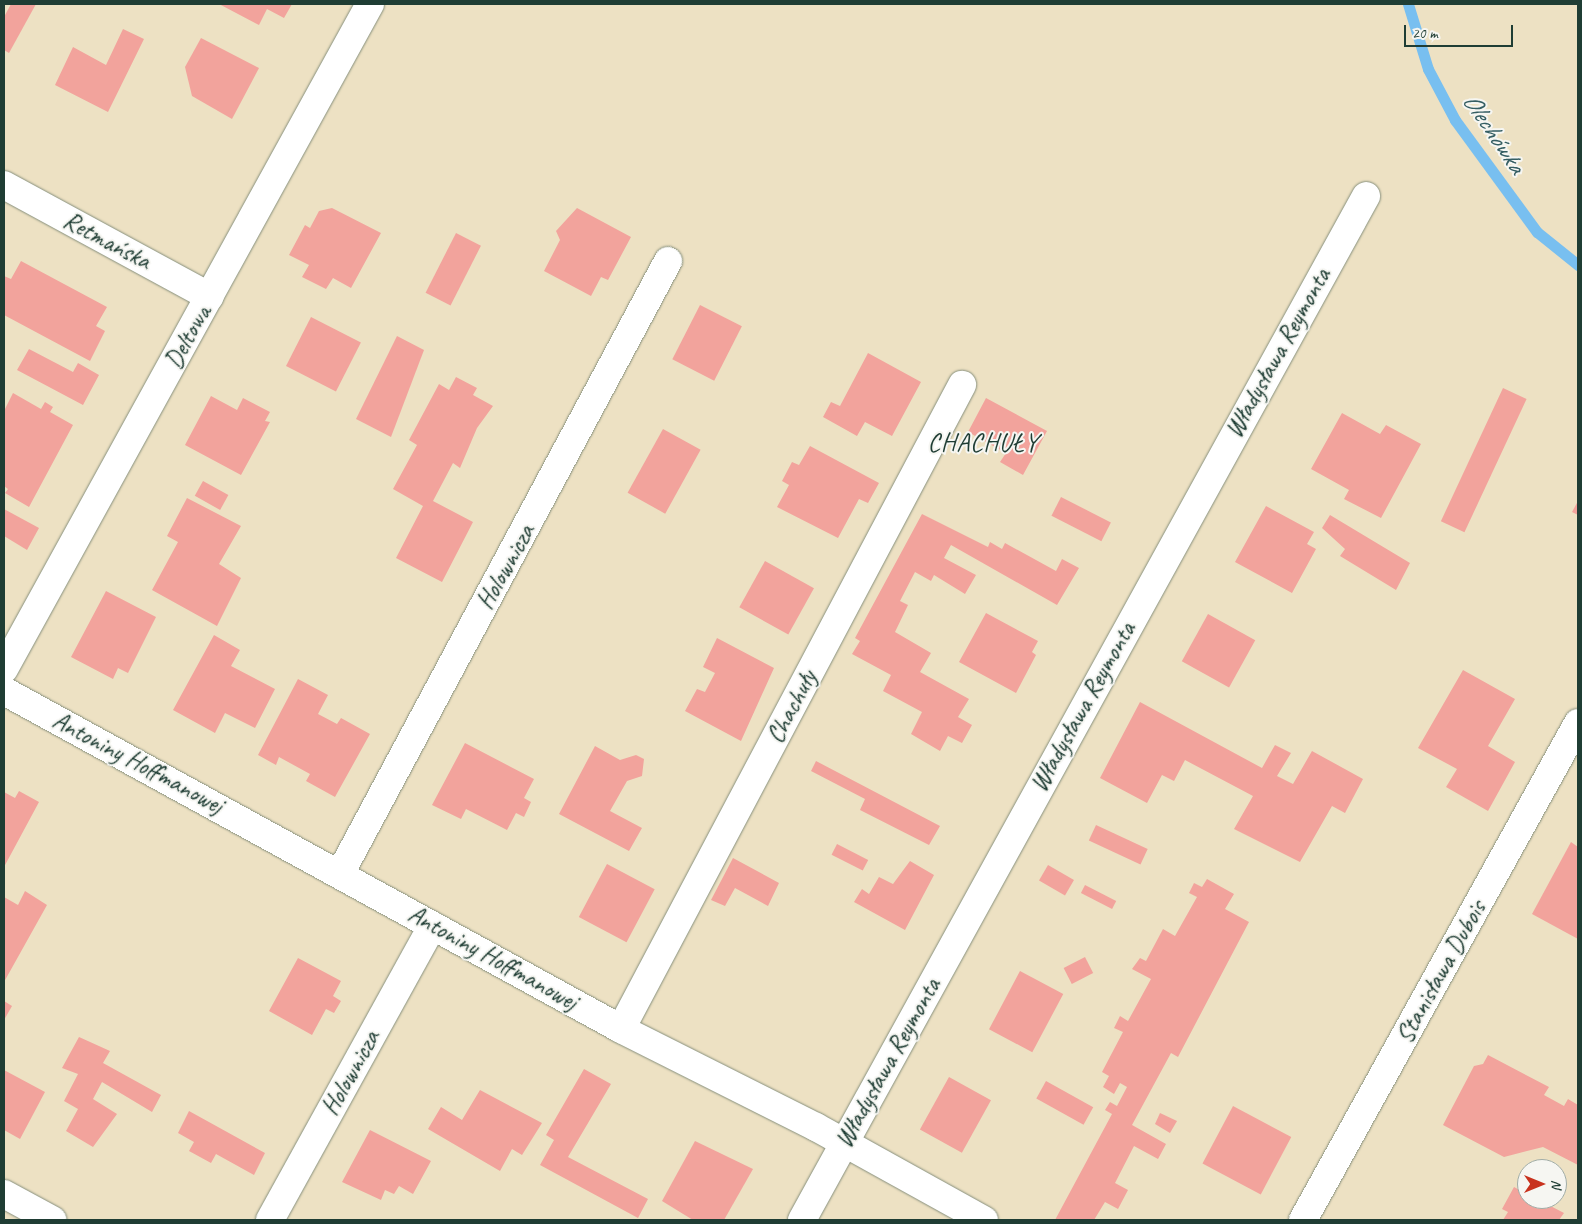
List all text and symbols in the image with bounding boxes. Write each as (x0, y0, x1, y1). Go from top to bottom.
scale bar (1407, 15, 1516, 47)
text: 20 m (1412, 24, 1438, 43)
water label: Olechówka (1456, 87, 1532, 179)
street label: Retmańska (58, 206, 156, 276)
street label: Władysława Reymonta (1219, 262, 1337, 444)
street label: Deltowa (159, 300, 217, 374)
district label: CHACHUŁY (926, 427, 1040, 459)
street label: Holownicza (470, 519, 542, 615)
street label: Władysława Reymonta (1024, 616, 1142, 798)
street label: Chachuły (760, 666, 824, 748)
street label: Antoniny Hoffmanowej (48, 706, 228, 820)
street label: Stanisława Dubois (1390, 896, 1492, 1048)
street label: Antoniny Hoffmanowej (403, 899, 583, 1017)
street label: Władysława Reymonta (829, 972, 947, 1154)
street label: Holownicza (315, 1025, 387, 1121)
north arrow (1517, 1159, 1567, 1209)
text: N (1548, 1180, 1565, 1188)

